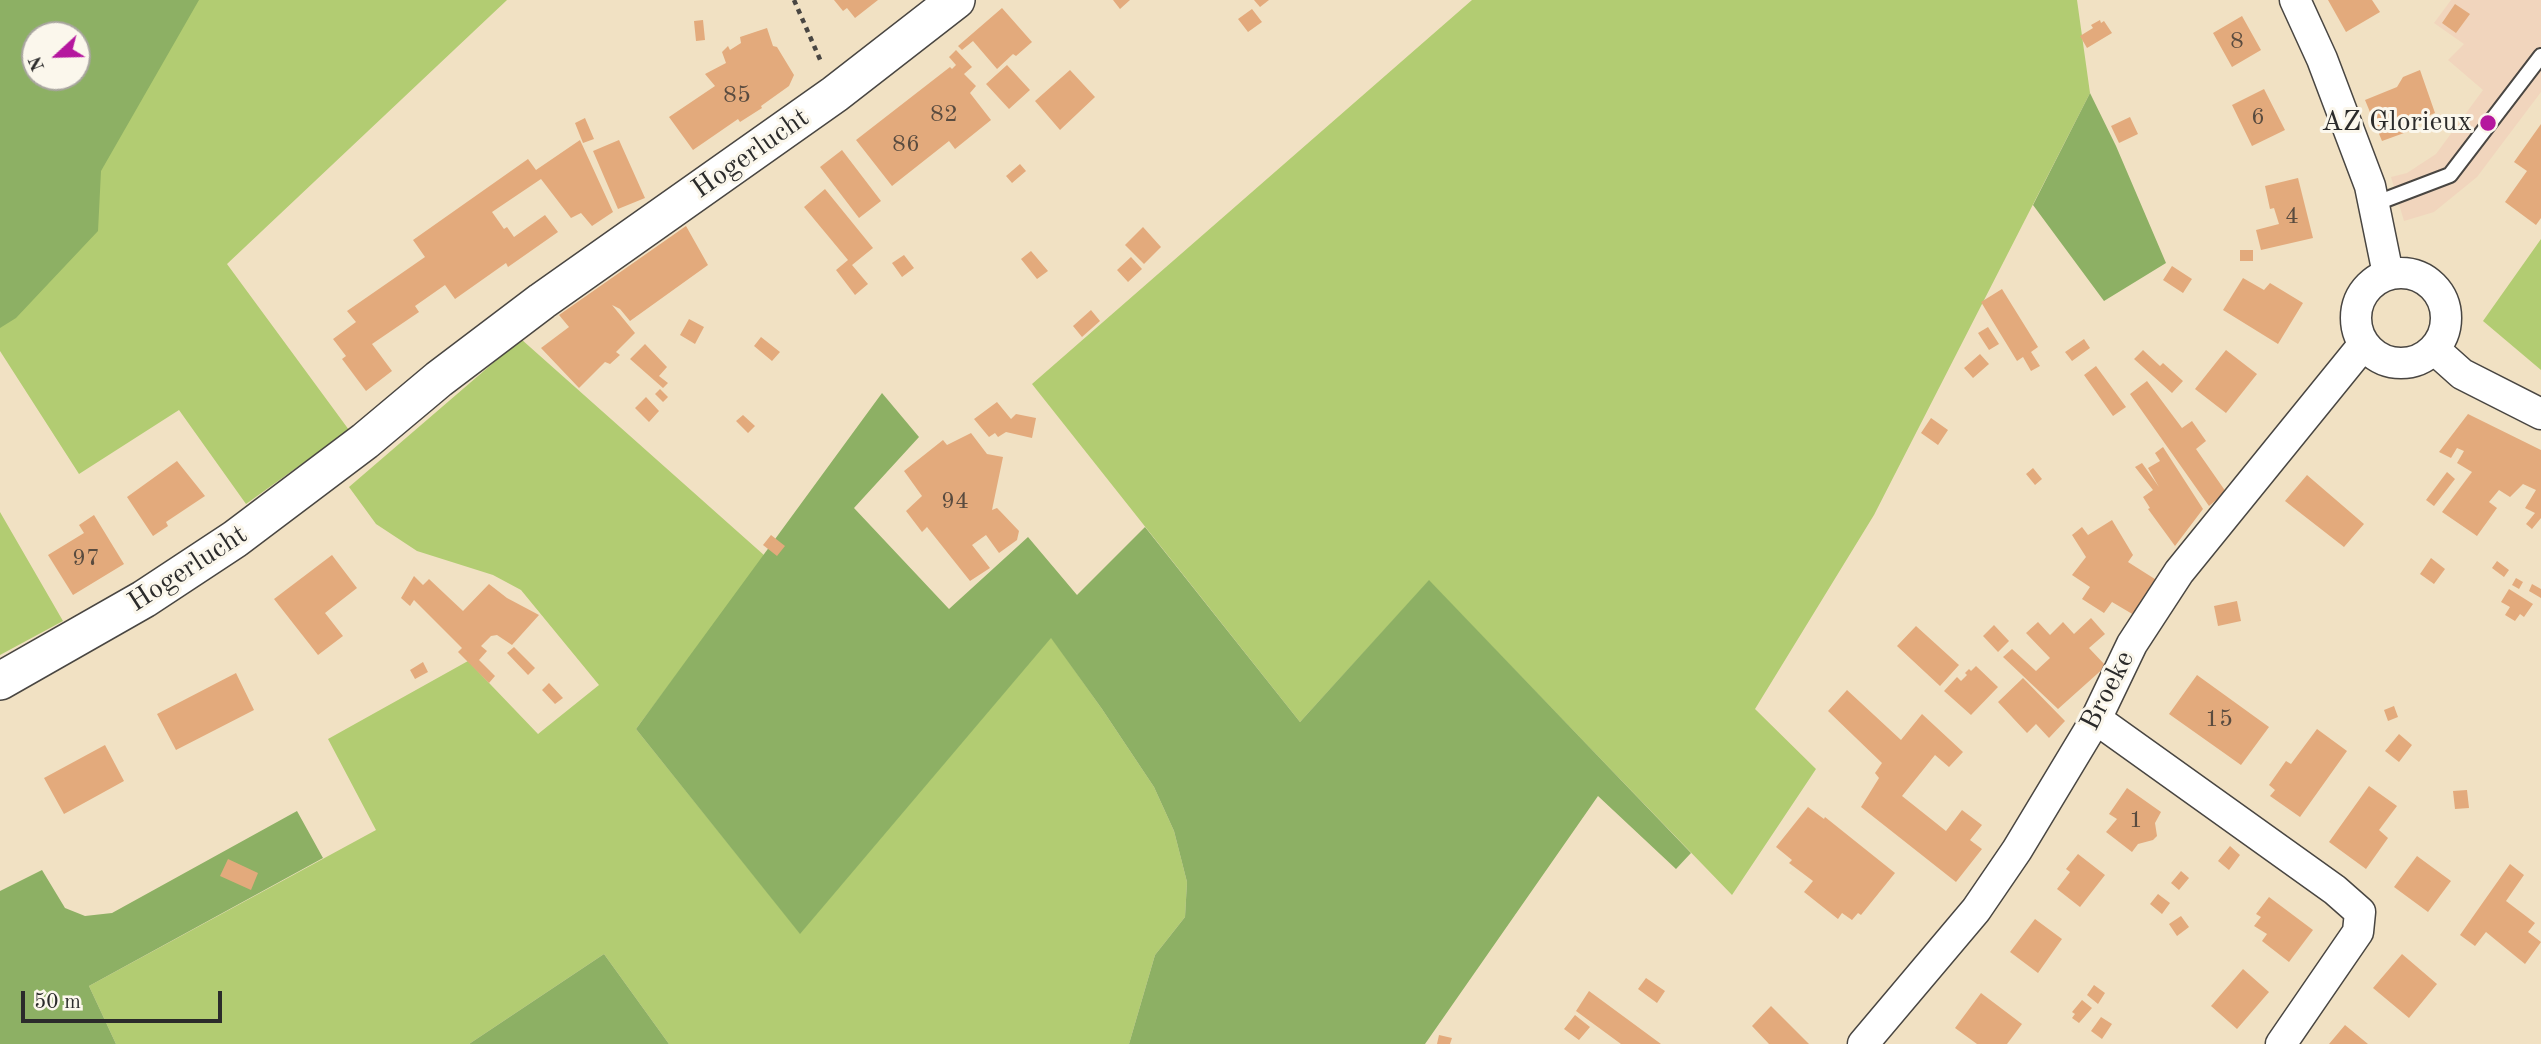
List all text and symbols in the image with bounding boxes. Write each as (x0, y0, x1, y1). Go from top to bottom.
north arrow (21, 21, 91, 91)
house number: 8 (2230, 28, 2244, 56)
text: N (26, 53, 49, 74)
house number: 85 (723, 82, 751, 110)
street label: Hogerlucht (686, 101, 816, 207)
house number: 82 (930, 101, 958, 129)
house number: 6 (2251, 104, 2265, 132)
place label: AZ Glorieux (2321, 106, 2472, 140)
marker: AZ Glorieux (2478, 113, 2498, 133)
house number: 86 (892, 131, 920, 159)
house number: 4 (2285, 203, 2299, 231)
house number: 94 (941, 488, 969, 516)
street label: Hogerlucht (122, 518, 254, 620)
house number: 97 (72, 545, 100, 573)
street label: Broeke (2074, 646, 2142, 736)
house number: 15 (2205, 706, 2233, 734)
house number: 1 (2129, 807, 2143, 835)
scale bar (24, 978, 226, 1022)
text: 50 m (34, 992, 81, 1013)

